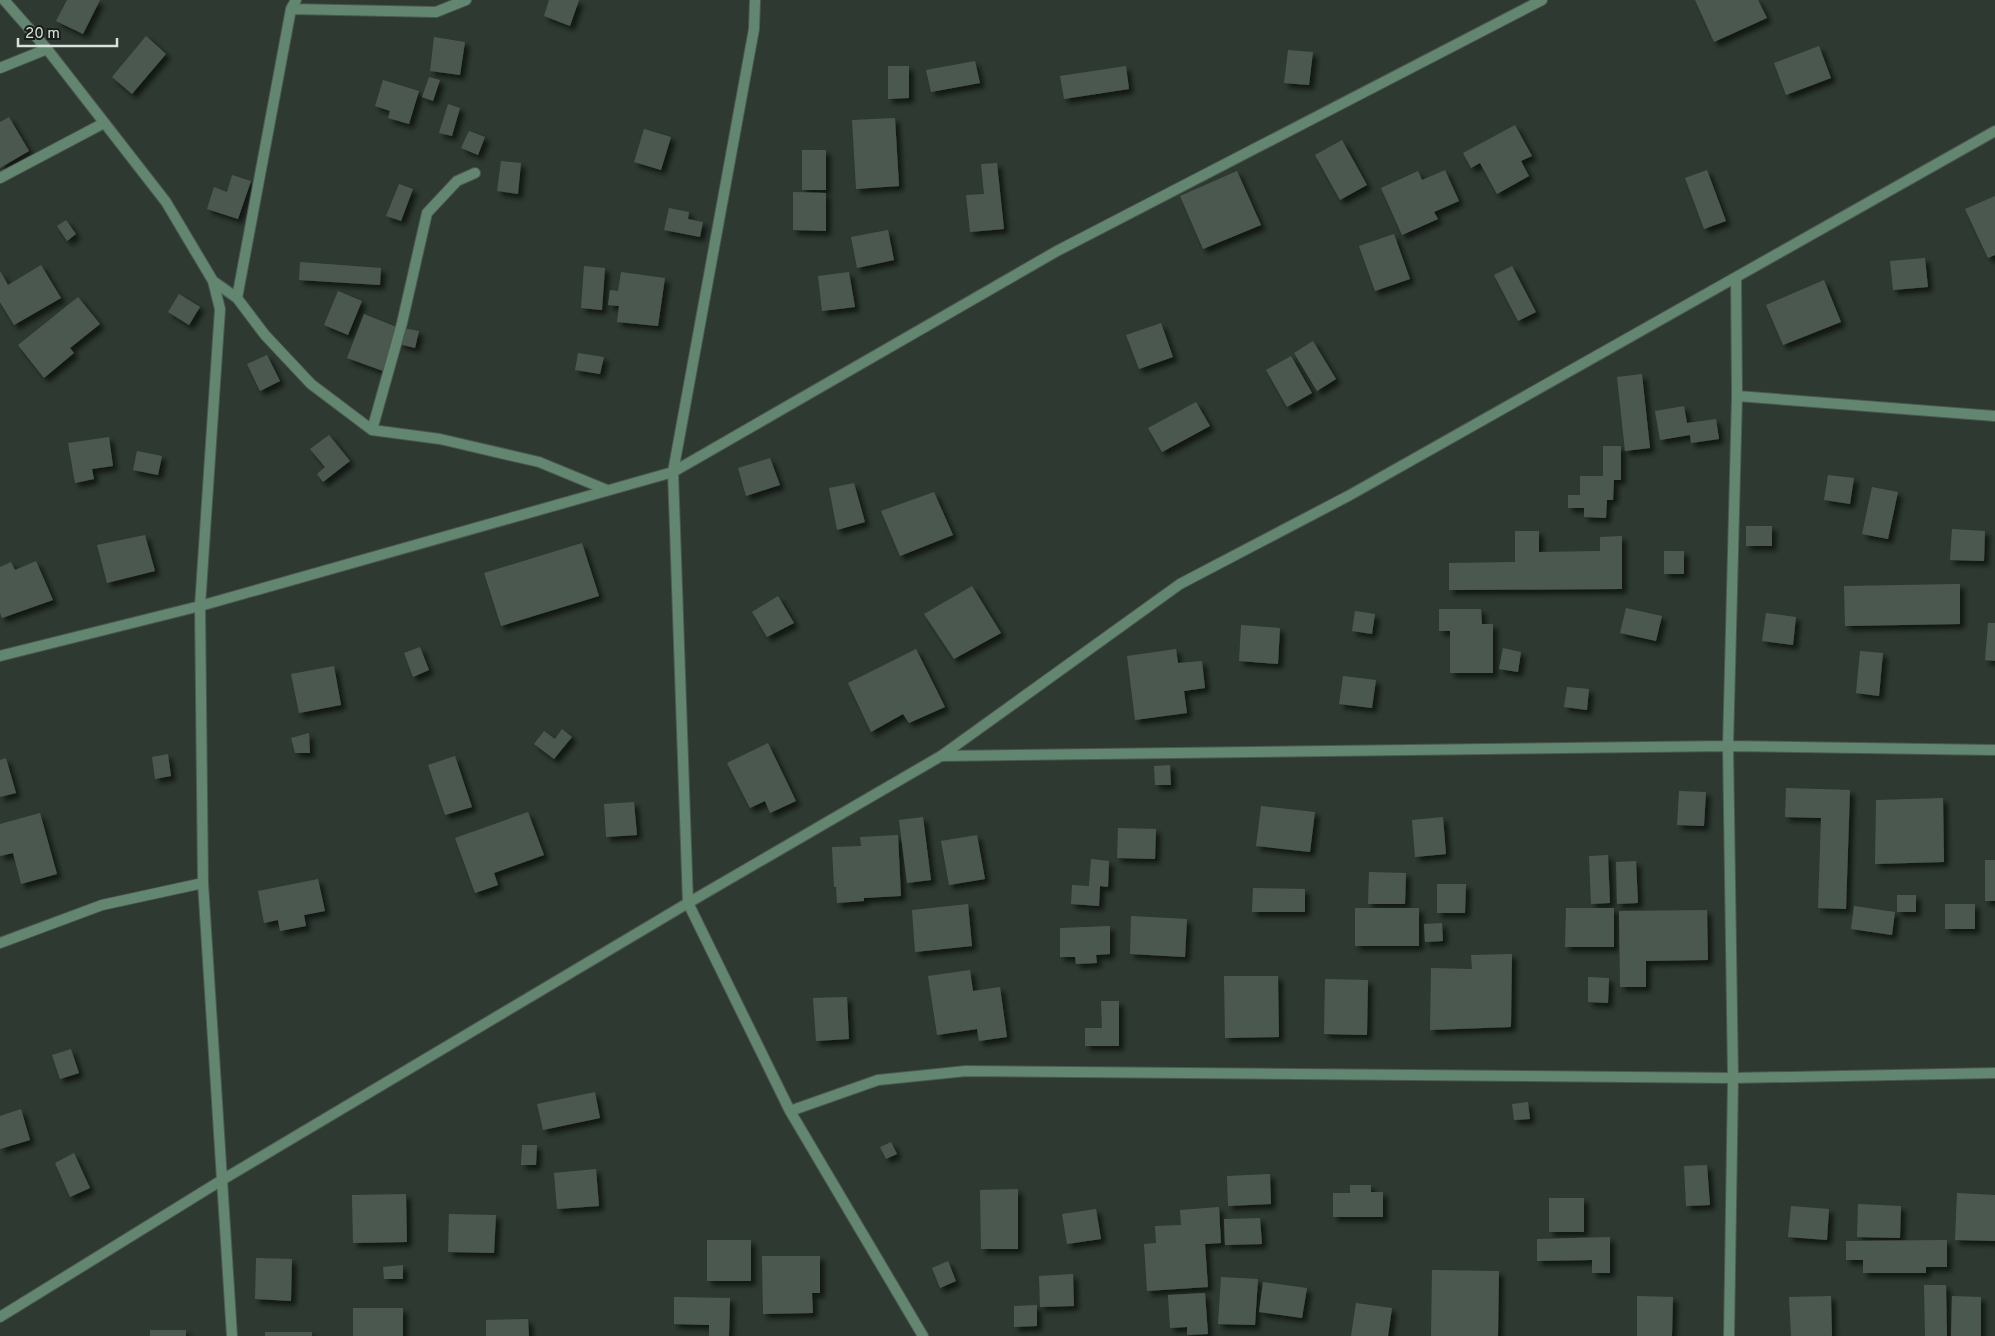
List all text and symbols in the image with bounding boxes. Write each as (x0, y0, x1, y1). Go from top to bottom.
scale bar (18, 15, 116, 47)
text: 20 m (25, 25, 60, 44)

